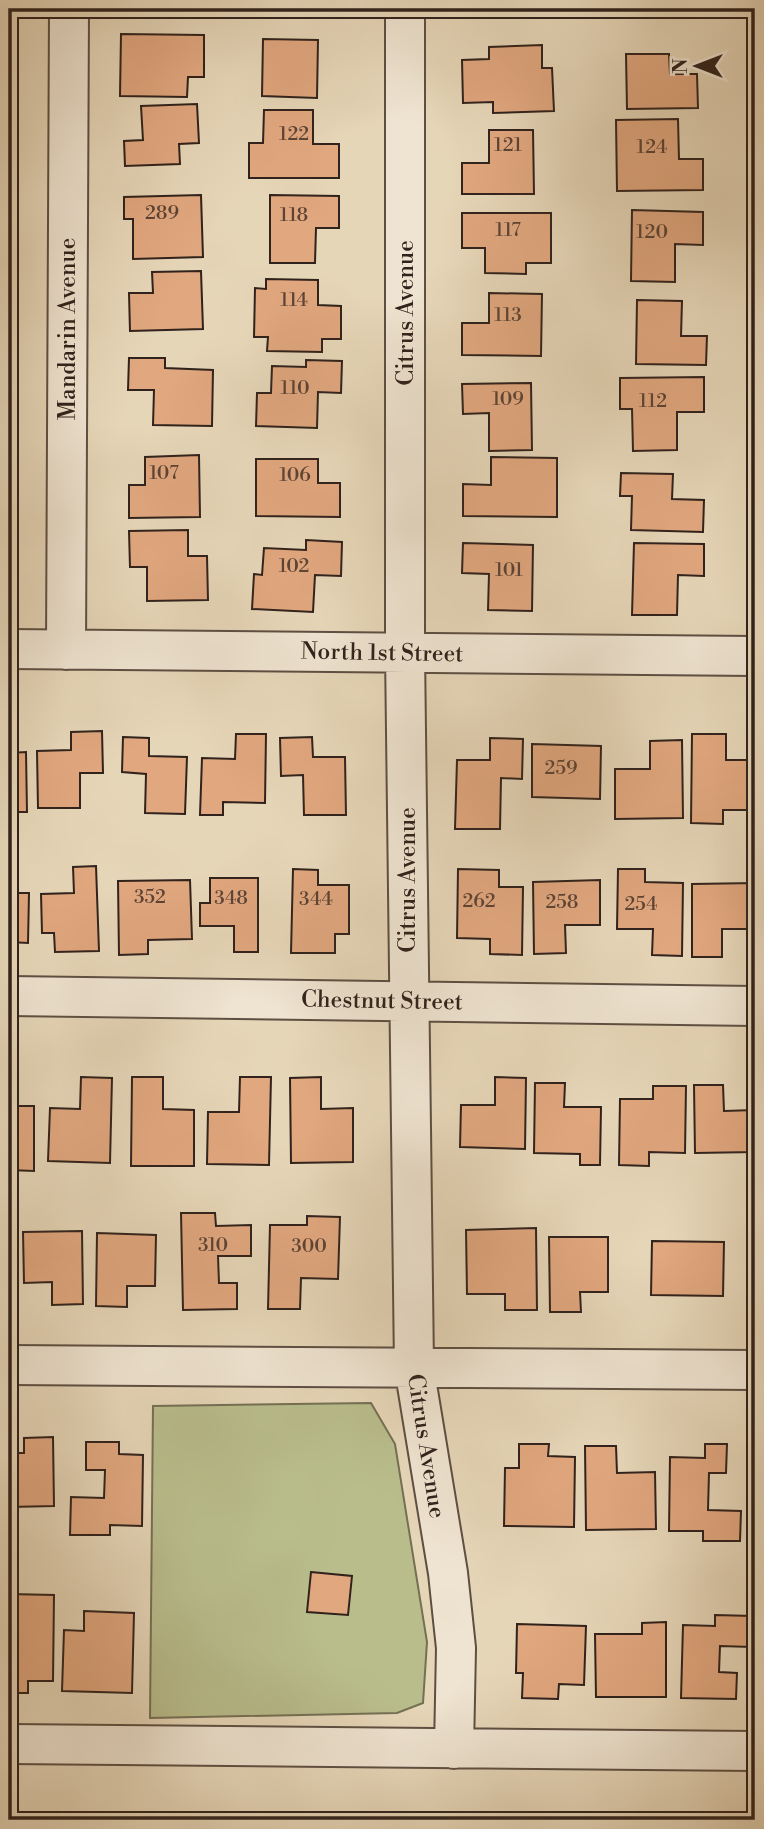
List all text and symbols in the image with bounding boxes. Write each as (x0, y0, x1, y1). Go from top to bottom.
north arrow (662, 32, 732, 102)
text: N (669, 58, 693, 74)
house number: 122 (279, 122, 309, 146)
house number: 121 (494, 133, 522, 157)
house number: 124 (637, 135, 667, 159)
house number: 289 (145, 201, 179, 225)
house number: 118 (280, 203, 308, 227)
house number: 117 (495, 218, 521, 242)
house number: 120 (636, 220, 668, 244)
street label: Mandarin Avenue (54, 238, 82, 420)
street label: Citrus Avenue (392, 240, 420, 386)
house number: 114 (280, 288, 308, 312)
house number: 113 (494, 303, 522, 327)
house number: 110 (281, 376, 309, 400)
house number: 109 (492, 387, 524, 411)
house number: 112 (639, 389, 667, 413)
house number: 107 (149, 461, 179, 485)
house number: 106 (279, 463, 311, 487)
house number: 102 (279, 554, 309, 578)
house number: 101 (495, 558, 523, 582)
street label: North 1st Street (300, 638, 464, 668)
house number: 259 (545, 756, 577, 780)
street label: Citrus Avenue (394, 807, 422, 953)
house number: 352 (134, 885, 166, 909)
house number: 348 (214, 886, 248, 910)
house number: 344 (299, 887, 333, 911)
house number: 262 (462, 889, 496, 913)
house number: 258 (546, 890, 578, 914)
house number: 254 (625, 892, 657, 916)
street label: Chestnut Street (301, 986, 463, 1016)
house number: 310 (198, 1233, 228, 1257)
house number: 300 (291, 1234, 327, 1258)
street label: Citrus Avenue (401, 1372, 451, 1520)

